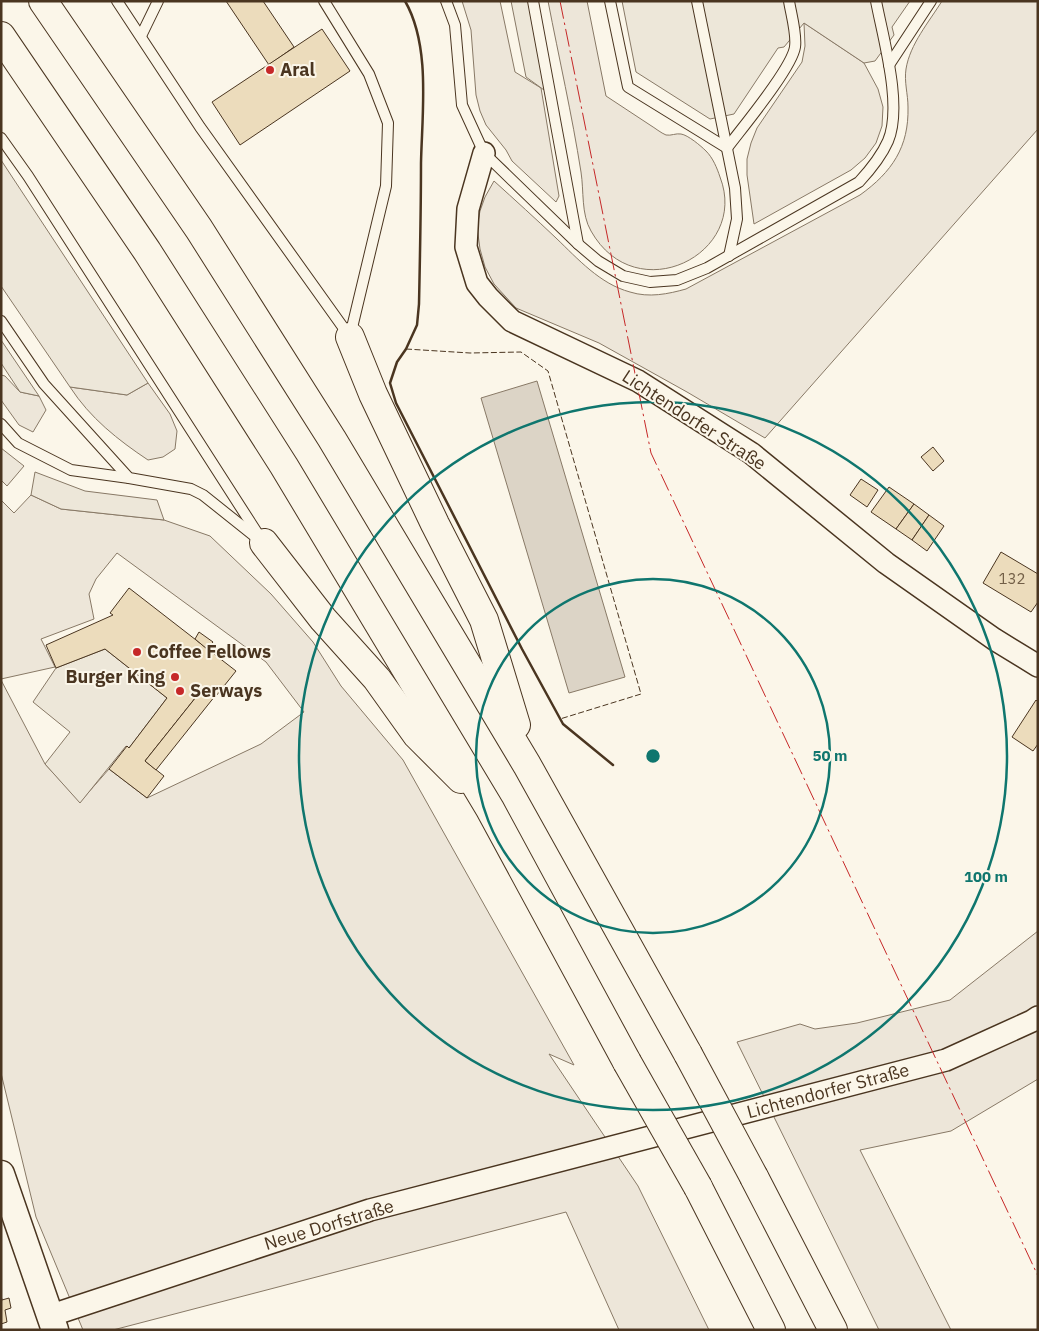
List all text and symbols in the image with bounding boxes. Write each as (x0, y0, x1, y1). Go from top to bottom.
place label: Aral (280, 58, 316, 81)
marker: Aral (264, 64, 276, 76)
street label: Lichtendorfer Straße (618, 364, 771, 475)
house number: 132 (998, 569, 1026, 588)
place label: Coffee Fellows (147, 640, 271, 663)
marker: Coffee Fellows (131, 646, 143, 658)
place label: Burger King (65, 665, 165, 688)
marker: Burger King (169, 671, 181, 683)
place label: Serways (190, 679, 262, 702)
marker: Serways (174, 685, 186, 697)
text: 50 m (813, 746, 847, 765)
centre of rings (644, 747, 662, 765)
text: 100 m (964, 867, 1008, 886)
street label: Lichtendorfer Straße (744, 1058, 912, 1123)
street label: Neue Dorfstraße (261, 1194, 396, 1255)

